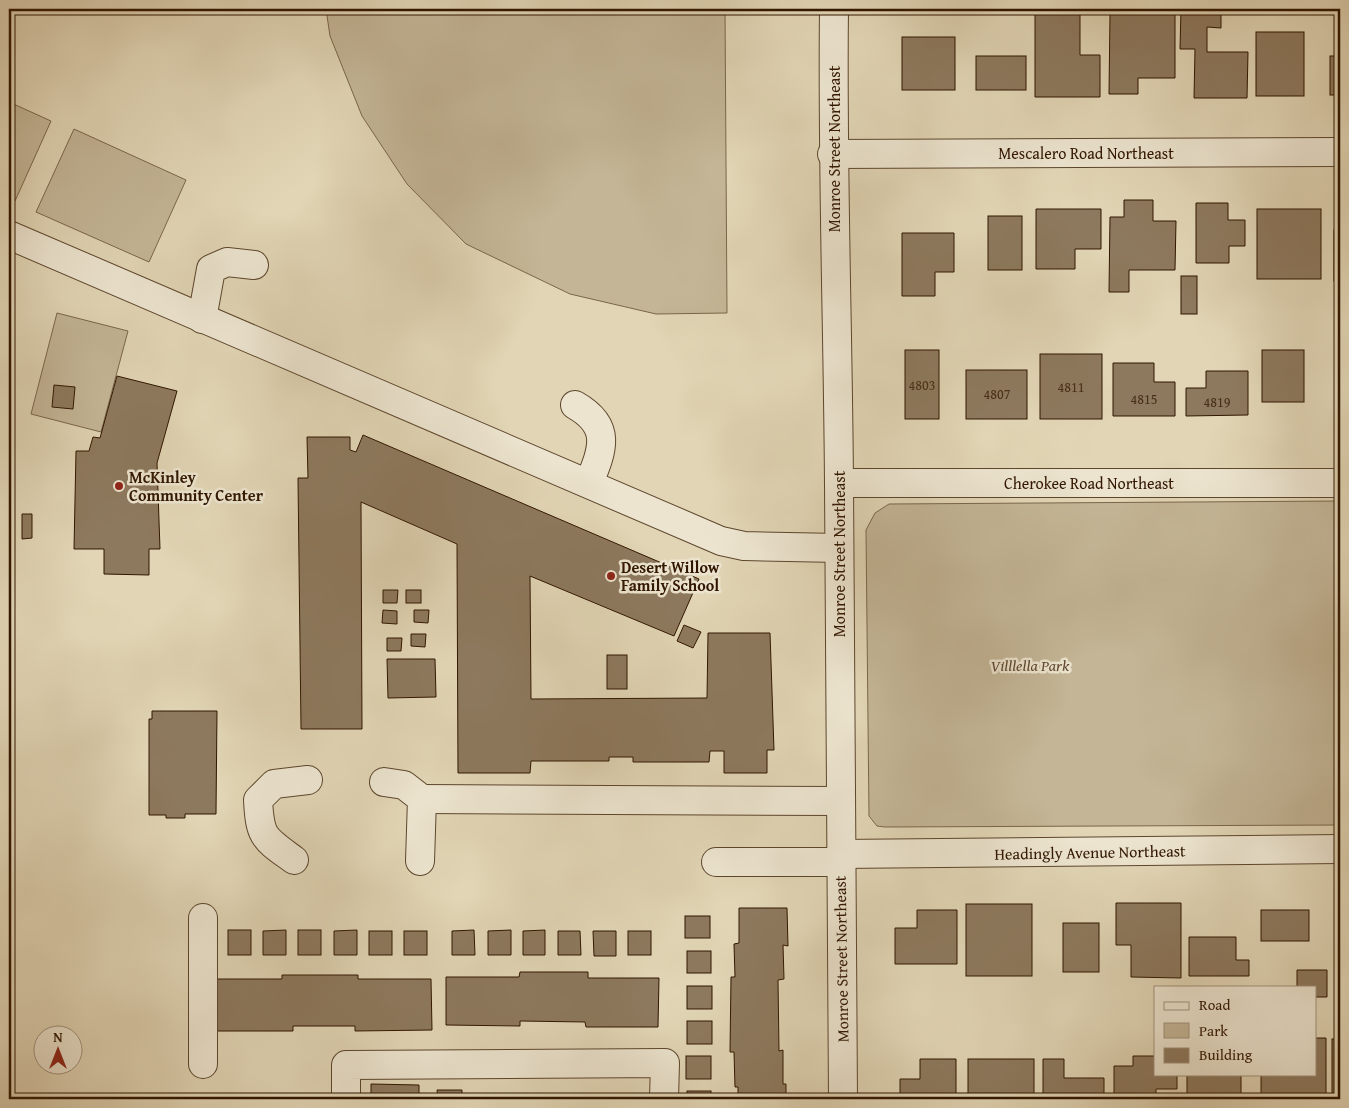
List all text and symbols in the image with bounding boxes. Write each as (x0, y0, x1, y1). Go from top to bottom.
street label: Monroe Street Northeast (822, 65, 846, 232)
street label: Mescalero Road Northeast (998, 141, 1174, 165)
house number: 4803 (909, 375, 935, 395)
house number: 4811 (1058, 377, 1084, 397)
house number: 4807 (984, 384, 1011, 404)
house number: 4815 (1131, 389, 1157, 409)
house number: 4819 (1204, 392, 1231, 412)
place label: McKinley Community Center (129, 465, 264, 507)
street label: Monroe Street Northeast (827, 470, 851, 637)
street label: Cherokee Road Northeast (1004, 471, 1174, 495)
marker: McKinley Community Center (113, 480, 125, 492)
place label: Desert Willow Family School (621, 555, 720, 597)
marker: Desert Willow Family School (605, 570, 617, 582)
park label: Villlella Park (991, 653, 1070, 677)
street label: Headingly Avenue Northeast (994, 838, 1186, 866)
street label: Monroe Street Northeast (828, 875, 854, 1043)
legend (1154, 986, 1316, 1076)
text: Road (1199, 994, 1230, 1015)
text: Park (1199, 1020, 1228, 1041)
north arrow (32, 1026, 82, 1076)
text: N (53, 1027, 63, 1047)
text: Building (1199, 1044, 1253, 1065)

